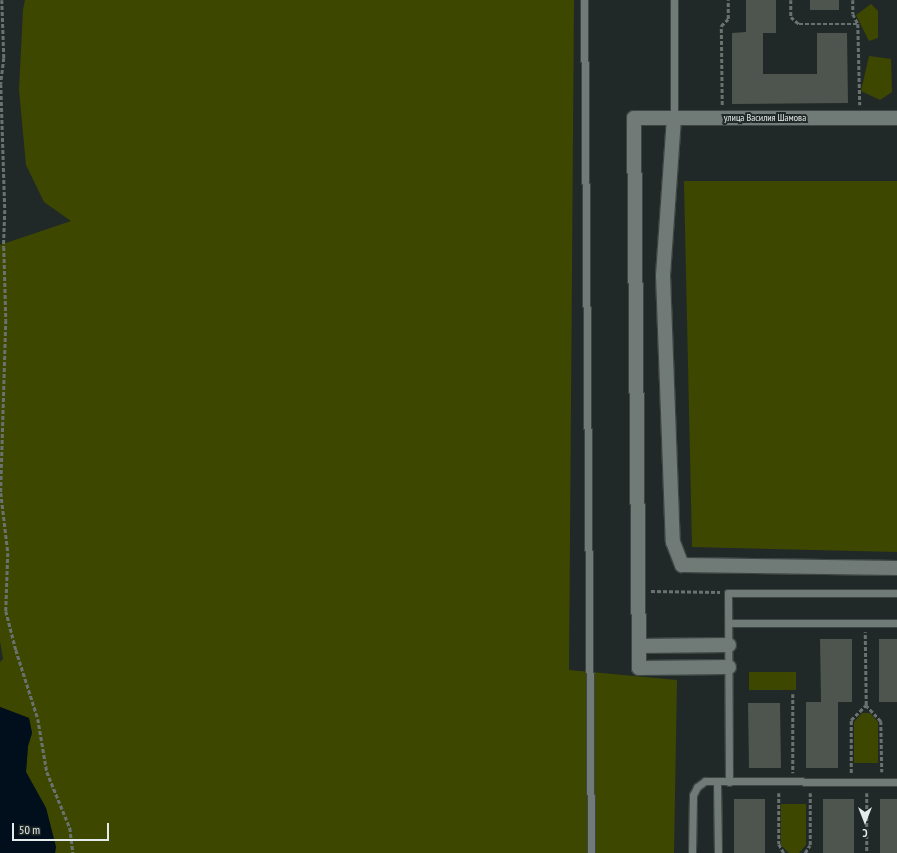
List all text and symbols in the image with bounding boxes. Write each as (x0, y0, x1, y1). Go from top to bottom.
street label: улица Василия Шамова (724, 112, 806, 124)
north arrow (845, 801, 885, 841)
scale bar (14, 815, 111, 841)
text: 50 m (19, 822, 40, 837)
text: С (862, 826, 868, 840)

